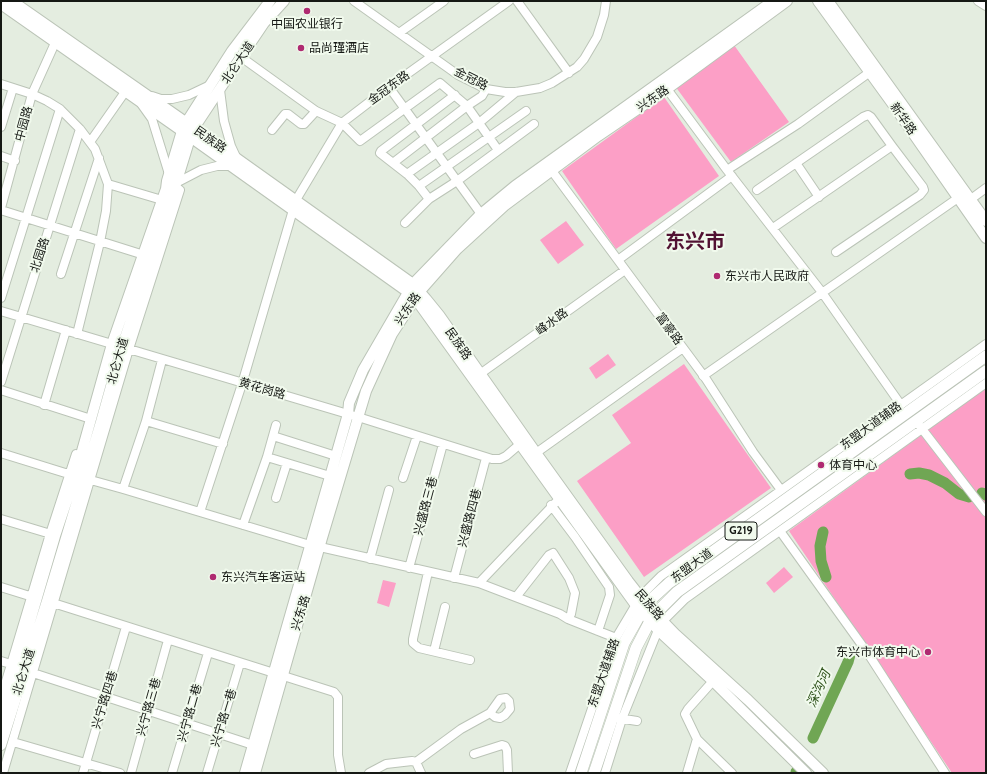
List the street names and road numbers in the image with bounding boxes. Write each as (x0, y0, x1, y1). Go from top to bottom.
street label: 北仑大道 (219, 39, 257, 87)
street label: 金冠路 (452, 64, 490, 94)
street label: 金冠东路 (365, 68, 413, 108)
street label: 兴东路 (634, 83, 672, 115)
street label: 新华路 (887, 100, 919, 138)
street label: 中园路 (12, 105, 36, 143)
street label: 民族路 (191, 124, 229, 156)
street label: 北园路 (28, 236, 52, 274)
street label: 兴东路 (392, 290, 424, 328)
street label: 峰水路 (533, 306, 571, 338)
street label: 富豪路 (653, 310, 685, 348)
street label: 民族路 (442, 325, 474, 363)
street label: 北仑大道 (104, 336, 132, 386)
street label: 黄花岗路 (237, 375, 287, 403)
street label: 东盟大道辅路 (838, 399, 904, 453)
street label: 兴盛路三巷 (411, 475, 441, 537)
street label: 兴盛路四巷 (455, 487, 485, 549)
road number: G219 (725, 522, 757, 540)
street label: 东盟大道 (668, 546, 716, 586)
street label: 民族路 (632, 587, 666, 623)
street label: 兴东路 (289, 594, 313, 632)
street label: 东盟大道辅路 (585, 637, 623, 709)
street label: 北仑大道 (10, 647, 38, 697)
street label: 兴宁路四巷 (89, 669, 121, 731)
street label: 兴宁路三巷 (134, 676, 164, 738)
street label: 兴宁路二巷 (175, 682, 205, 744)
street label: 兴宁路一巷 (208, 687, 240, 749)

